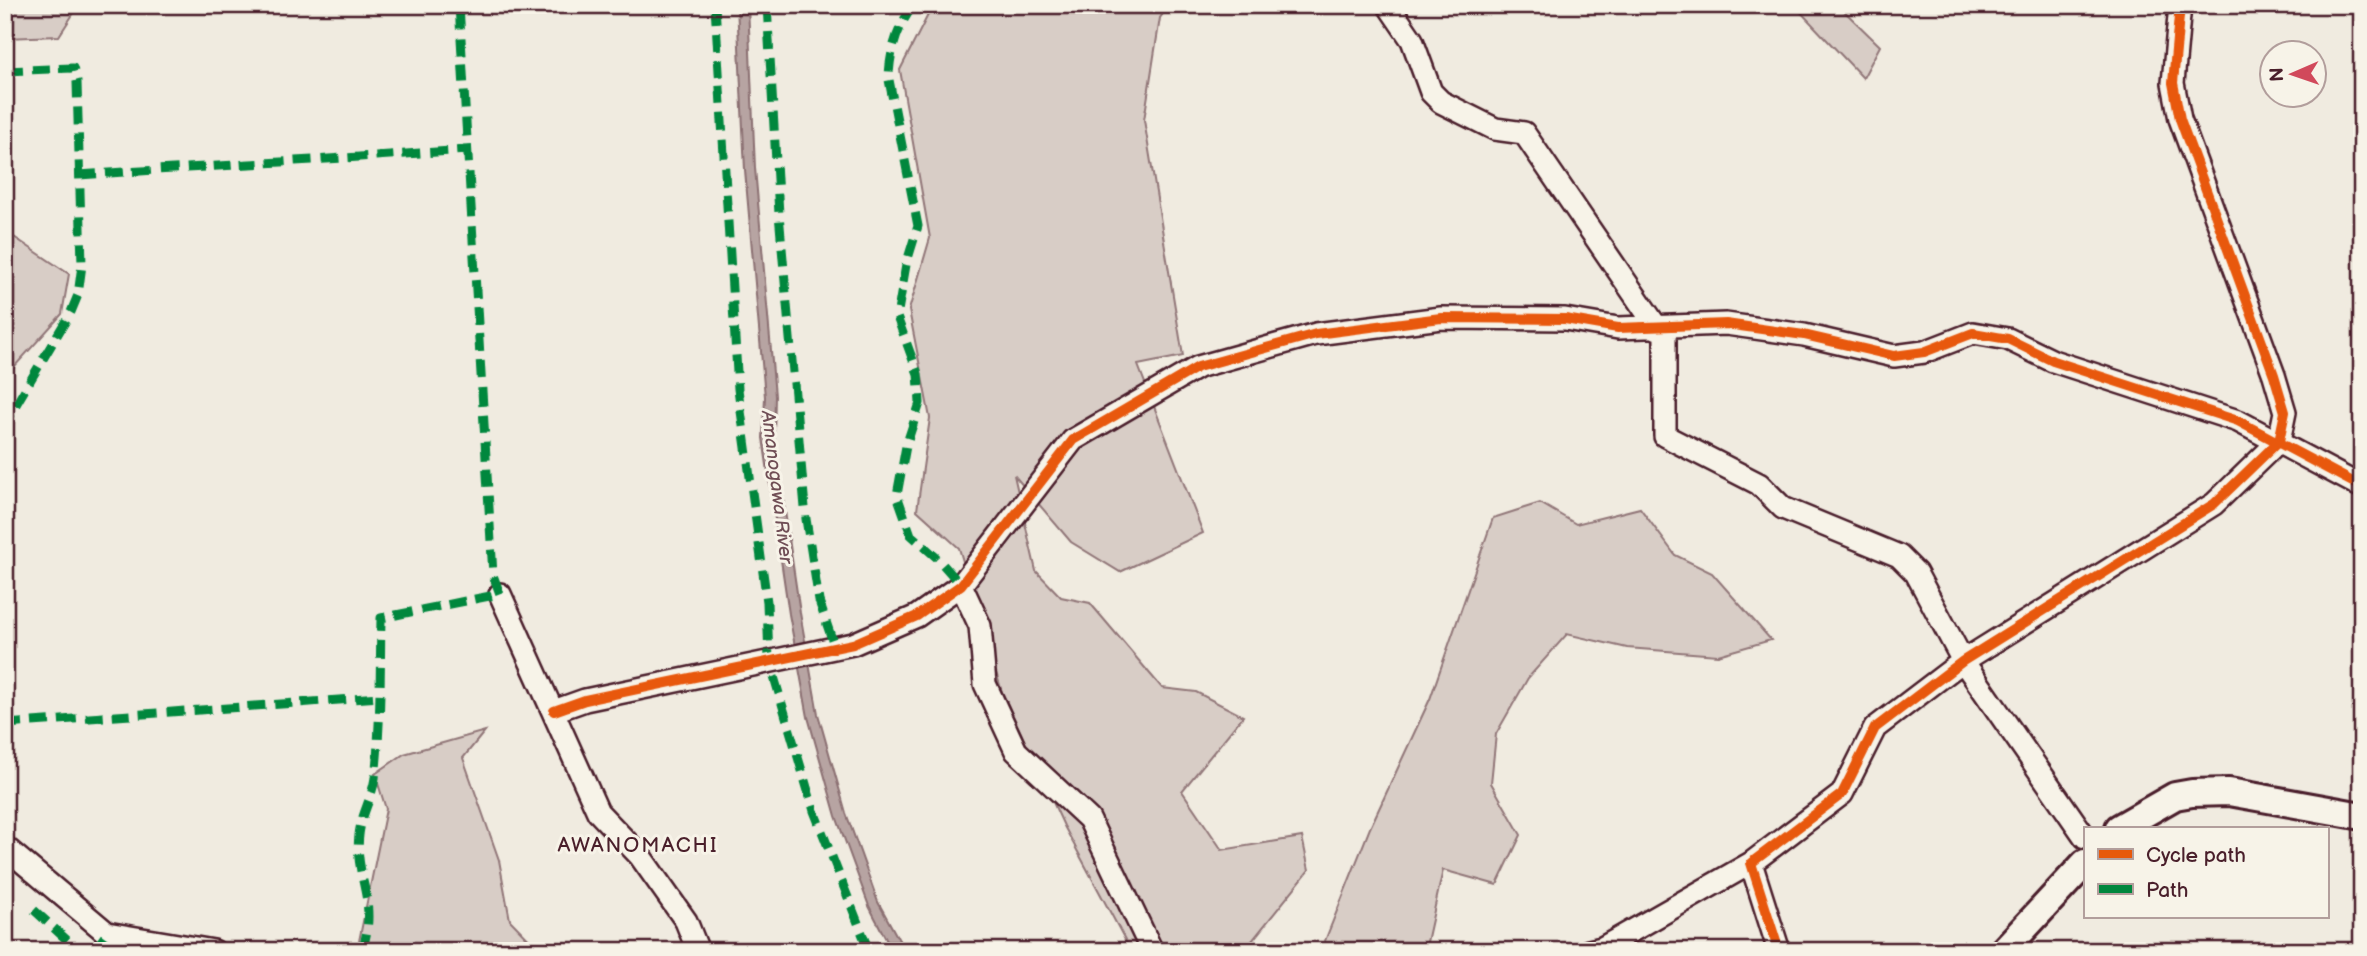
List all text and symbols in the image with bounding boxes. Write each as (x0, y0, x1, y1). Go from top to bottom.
north arrow (2258, 38, 2328, 108)
text: N (2266, 67, 2289, 82)
water label: Amanogawa River (756, 408, 797, 566)
legend (2084, 827, 2328, 918)
district label: AWANOMACHI (558, 833, 718, 858)
text: Cycle path (2146, 843, 2246, 868)
text: Path (2146, 878, 2188, 903)

